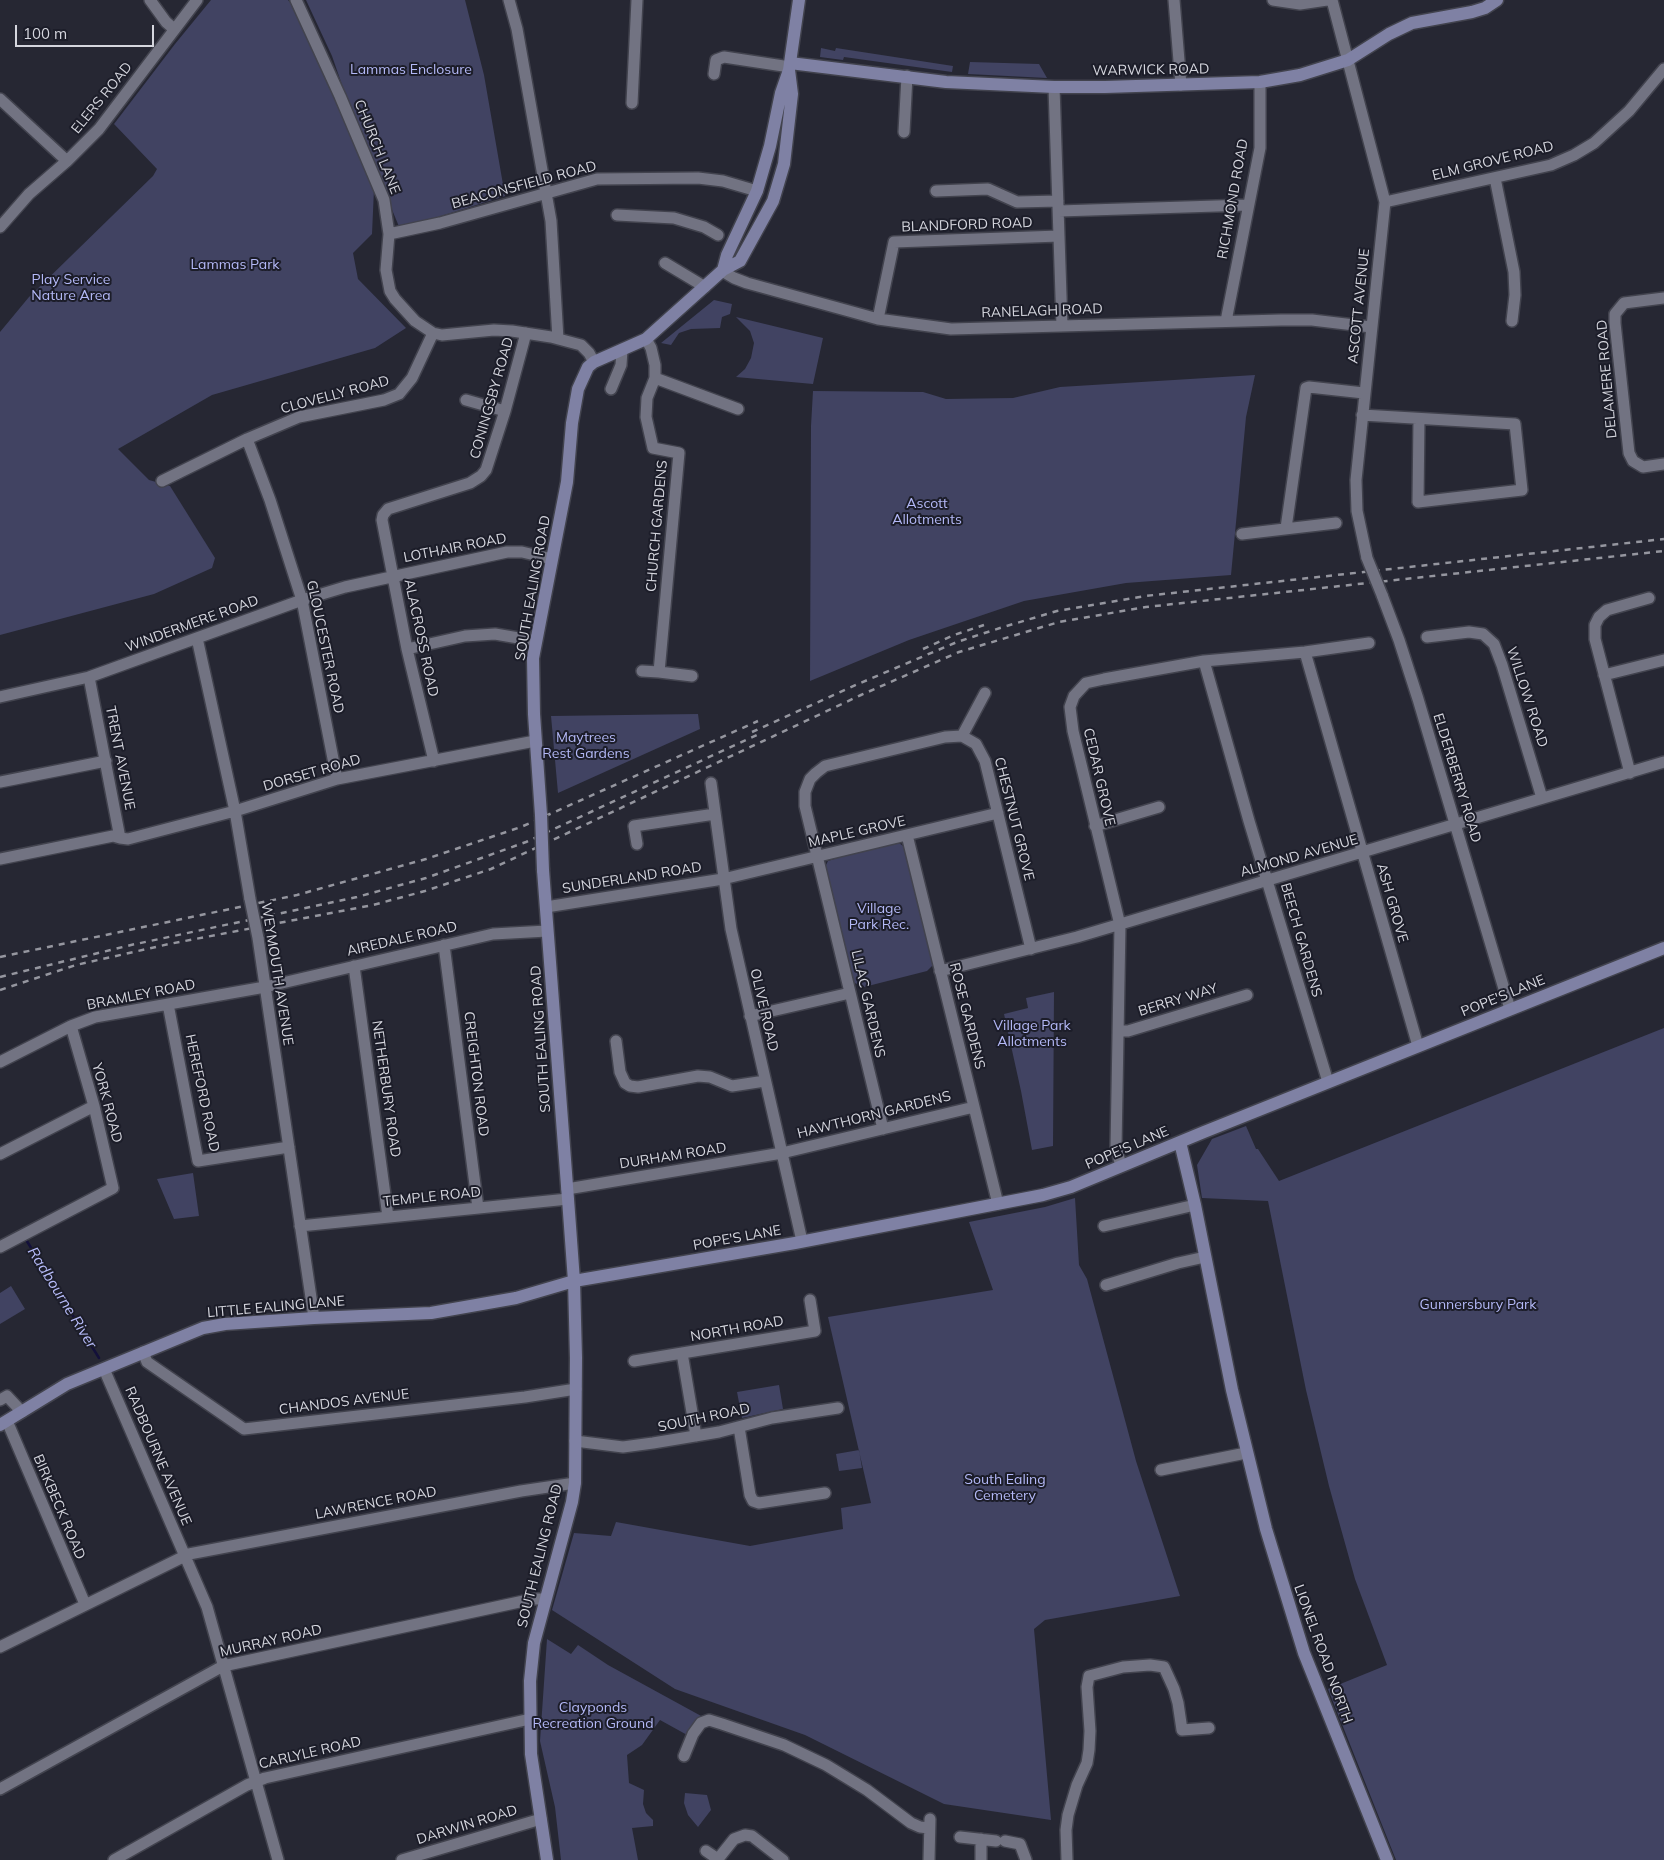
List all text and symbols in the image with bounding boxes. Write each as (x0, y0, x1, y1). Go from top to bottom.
scale bar (18, 15, 156, 47)
text: 100 m (23, 24, 67, 43)
street label: ELERS ROAD (68, 59, 136, 137)
street label: WARWICK ROAD (1092, 61, 1210, 79)
park label: Lammas Enclosure (350, 62, 472, 78)
street label: CHURCH LANE (350, 97, 404, 197)
street label: RICHMOND ROAD (1214, 137, 1252, 261)
street label: ELM GROVE ROAD (1431, 138, 1555, 184)
street label: BEACONSFIELD ROAD (450, 158, 598, 212)
street label: BLANDFORD ROAD (901, 214, 1033, 236)
street label: ASCOTT AVENUE (1345, 248, 1373, 364)
park label: Lammas Park (190, 257, 280, 273)
park label: Play Service Nature Area (31, 272, 111, 304)
street label: RANELAGH ROAD (981, 300, 1103, 322)
street label: DELAMERE ROAD (1593, 319, 1621, 439)
street label: CONINGSBY ROAD (467, 335, 517, 461)
street label: CLOVELLY ROAD (279, 372, 391, 418)
street label: CHURCH GARDENS (643, 459, 671, 593)
park label: Ascott Allotments (892, 496, 962, 528)
street label: SOUTH EALING ROAD (512, 514, 554, 662)
street label: LOTHAIR ROAD (402, 530, 508, 566)
street label: ALACROSS ROAD (400, 578, 442, 698)
street label: GLOUCESTER ROAD (303, 579, 347, 715)
street label: WINDERMERE ROAD (123, 592, 261, 656)
street label: WILLOW ROAD (1503, 645, 1551, 749)
street label: TRENT AVENUE (102, 705, 138, 811)
street label: ELDERBERRY ROAD (1429, 711, 1485, 845)
street label: CEDAR GROVE (1080, 726, 1118, 828)
park label: Maytrees Rest Gardens (542, 730, 630, 762)
street label: DORSET ROAD (261, 751, 363, 795)
street label: CHESTNUT GROVE (991, 756, 1037, 882)
street label: MAPLE GROVE (807, 813, 907, 851)
street label: ALMOND AVENUE (1238, 831, 1360, 881)
street label: SUNDERLAND ROAD (561, 859, 703, 897)
street label: ASH GROVE (1373, 861, 1411, 945)
street label: BEECH GARDENS (1277, 881, 1325, 999)
street label: WEYMOUTH AVENUE (257, 901, 297, 1047)
park label: Village Park Rec. (849, 901, 909, 934)
street label: AIREDALE ROAD (345, 918, 459, 960)
street label: LILAC GARDENS (847, 949, 889, 1059)
street label: ROSE GARDENS (946, 961, 988, 1071)
street label: SOUTH EALING ROAD (527, 965, 555, 1113)
street label: OLIVE ROAD (746, 967, 782, 1053)
street label: POPE'S LANE (1459, 972, 1547, 1020)
street label: BRAMLEY ROAD (85, 976, 197, 1014)
street label: BERRY WAY (1136, 980, 1220, 1020)
street label: CREIGHTON ROAD (460, 1011, 492, 1137)
park label: Village Park Allotments (993, 1018, 1071, 1050)
street label: NETHERBURY ROAD (368, 1019, 404, 1159)
street label: HEREFORD ROAD (181, 1033, 223, 1153)
street label: YORK ROAD (88, 1061, 126, 1145)
street label: HAWTHORN GARDENS (795, 1088, 953, 1142)
street label: POPE'S LANE (1083, 1123, 1171, 1173)
street label: DURHAM ROAD (618, 1139, 728, 1173)
street label: TEMPLE ROAD (382, 1184, 482, 1210)
street label: POPE'S LANE (692, 1222, 782, 1254)
water label: Radbourne River (24, 1244, 100, 1352)
street label: LITTLE EALING LANE (206, 1293, 346, 1321)
park label: Gunnersbury Park (1420, 1297, 1536, 1313)
street label: NORTH ROAD (689, 1313, 785, 1345)
street label: RADBOURNE AVENUE (121, 1384, 195, 1528)
street label: CHANDOS AVENUE (278, 1386, 410, 1418)
street label: SOUTH ROAD (656, 1400, 752, 1436)
street label: BIRKBECK ROAD (29, 1452, 89, 1562)
park label: South Ealing Cemetery (964, 1472, 1046, 1504)
street label: SOUTH EALING ROAD (514, 1482, 566, 1630)
street label: LAWRENCE ROAD (314, 1483, 438, 1523)
street label: LIONEL ROAD NORTH (1290, 1582, 1356, 1726)
street label: MURRAY ROAD (218, 1621, 324, 1661)
park label: Clayponds Recreation Ground (532, 1700, 654, 1732)
street label: CARLYLE ROAD (257, 1733, 363, 1773)
street label: DARWIN ROAD (415, 1802, 519, 1848)

